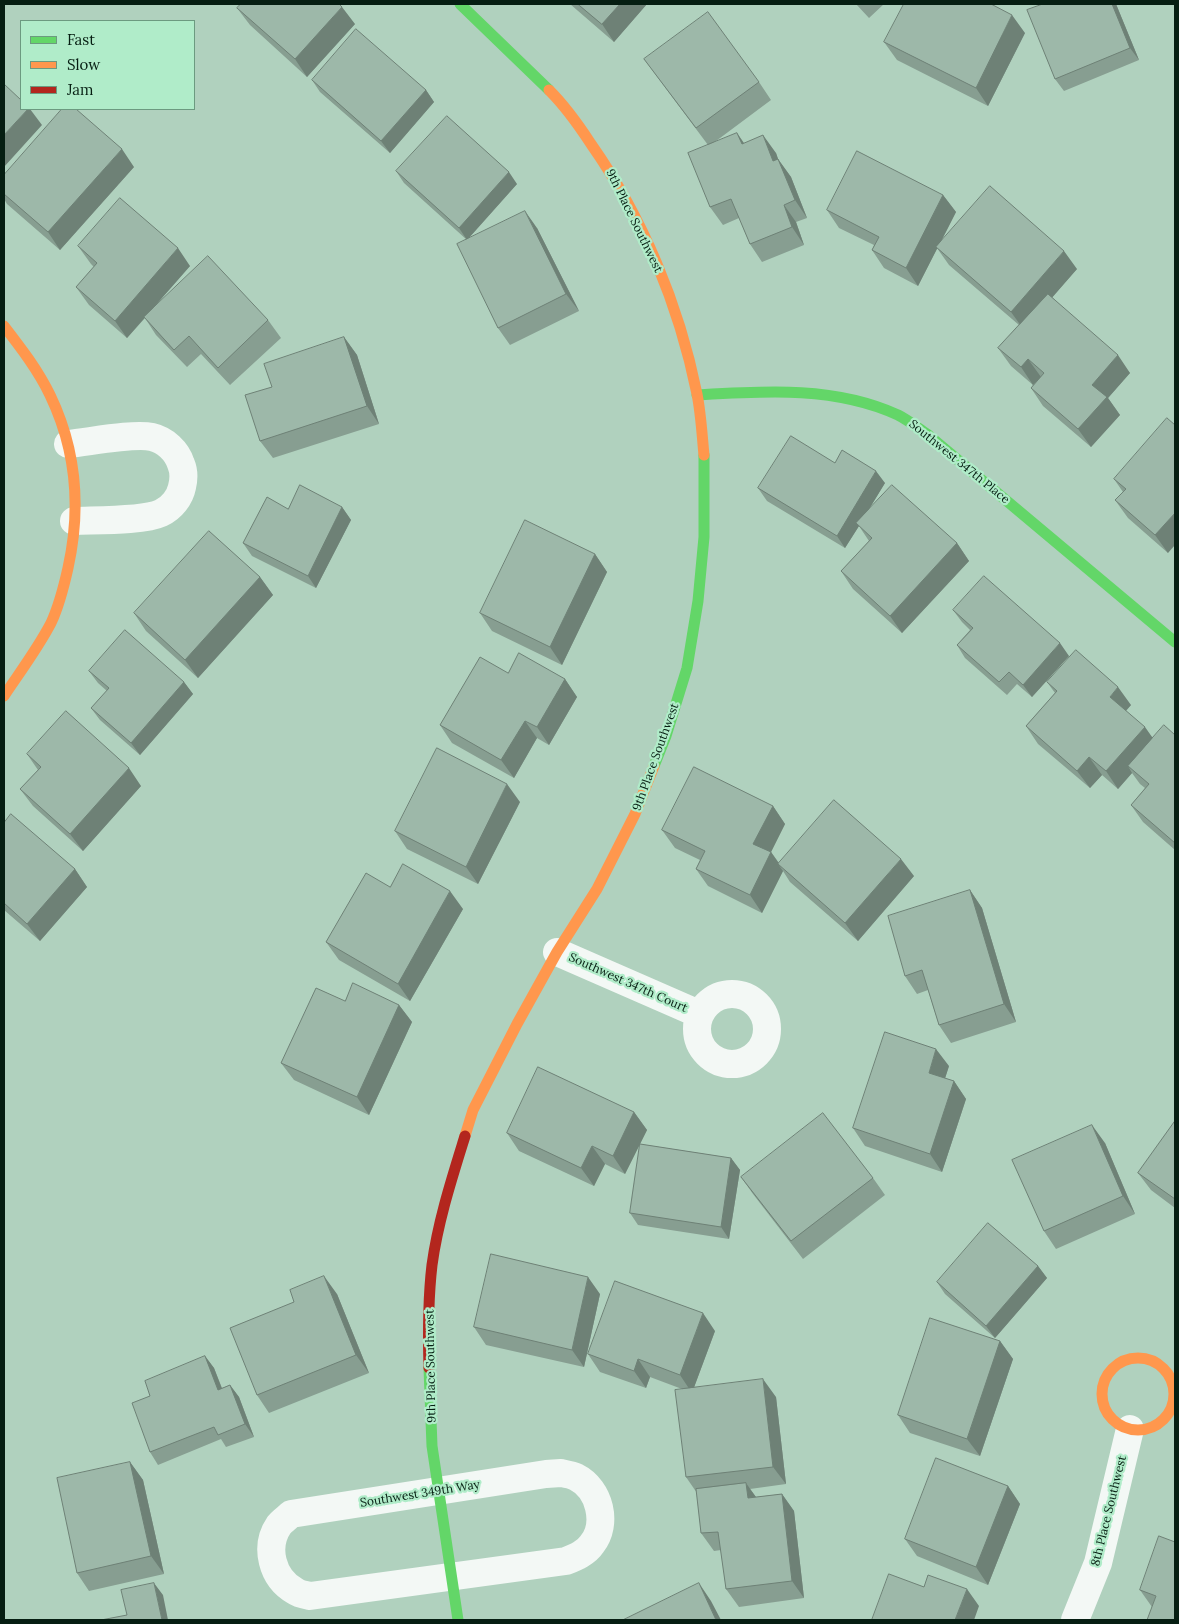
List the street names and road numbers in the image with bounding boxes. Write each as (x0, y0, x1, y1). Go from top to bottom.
street label: 9th Place Southwest (603, 167, 665, 275)
street label: Southwest 347th Place (906, 417, 1012, 507)
street label: 9th Place Southwest (630, 701, 682, 813)
street label: Southwest 347th Court (566, 950, 690, 1016)
street label: 9th Place Southwest (423, 1309, 439, 1423)
street label: 8th Place Southwest (1088, 1454, 1130, 1568)
street label: Southwest 349th Way (359, 1477, 481, 1511)

